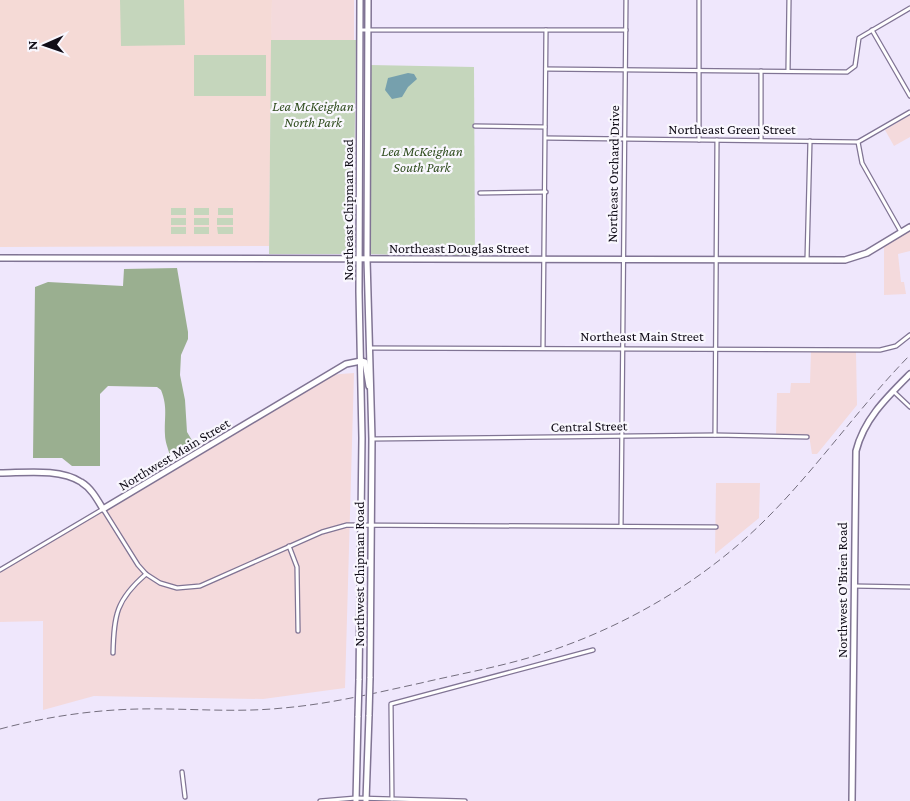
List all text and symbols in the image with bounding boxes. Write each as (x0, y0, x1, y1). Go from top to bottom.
north arrow (20, 20, 70, 70)
text: N (24, 40, 40, 51)
park label: Lea McKeighan North Park (272, 98, 354, 130)
street label: Northeast Orchard Drive (604, 105, 622, 243)
street label: Northeast Green Street (668, 121, 796, 137)
street label: Northeast Chipman Road (340, 139, 356, 281)
park label: Lea McKeighan South Park (381, 143, 463, 175)
street label: Northeast Douglas Street (389, 240, 529, 256)
street label: Northeast Main Street (580, 328, 704, 344)
street label: Northwest Main Street (115, 414, 233, 494)
street label: Central Street (550, 417, 628, 435)
street label: Northwest Chipman Road (351, 501, 367, 647)
street label: Northwest O'Brien Road (834, 521, 850, 658)

